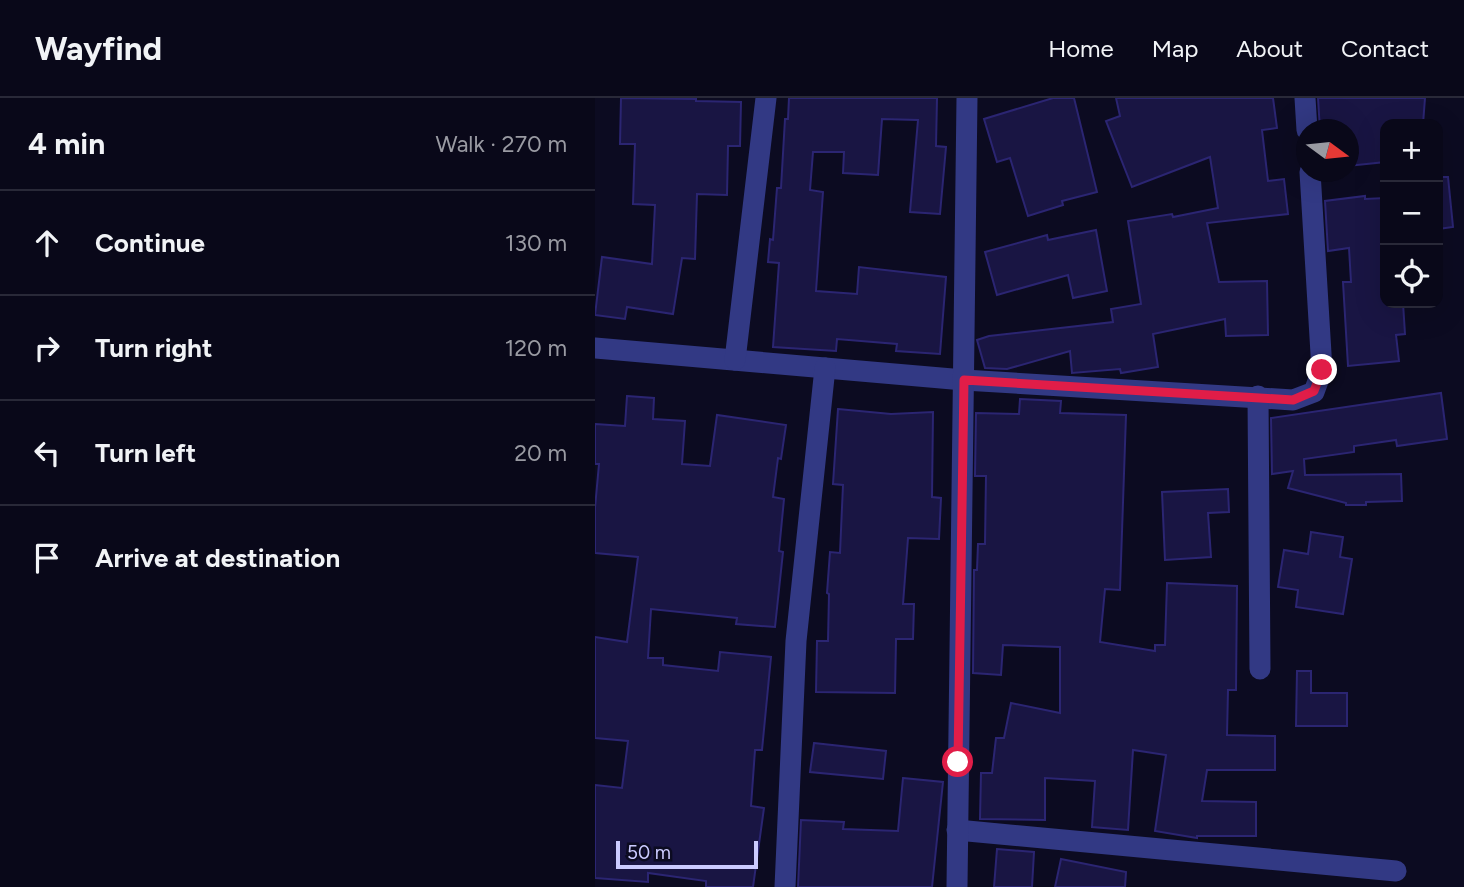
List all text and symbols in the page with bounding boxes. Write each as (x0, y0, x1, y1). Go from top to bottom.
text: Wayfind (35, 29, 162, 68)
text: Home (1048, 34, 1114, 63)
text: Map (1152, 34, 1198, 63)
text: About (1236, 34, 1303, 63)
text: Contact (1341, 34, 1429, 63)
north arrow (1296, 119, 1359, 182)
map controls (1380, 119, 1443, 308)
button: + (1380, 119, 1443, 182)
text: 4 min (28, 125, 105, 162)
text: Walk · 270 m (436, 130, 567, 158)
button: − (1380, 182, 1443, 245)
icon: ahead (28, 224, 66, 262)
text: Continue (95, 227, 205, 259)
text: 130 m (505, 229, 567, 257)
button: locate (1380, 245, 1443, 308)
icon: right (28, 329, 66, 367)
text: Turn right (95, 332, 212, 364)
text: 120 m (505, 334, 567, 362)
route end (1306, 354, 1337, 385)
icon: left (28, 434, 66, 472)
text: Turn left (95, 437, 196, 469)
text: 20 m (514, 439, 567, 467)
icon: arrive (28, 539, 66, 577)
text: Arrive at destination (95, 542, 340, 574)
route start (942, 746, 973, 777)
scale bar (616, 838, 758, 870)
text: 50 m (627, 841, 671, 864)

